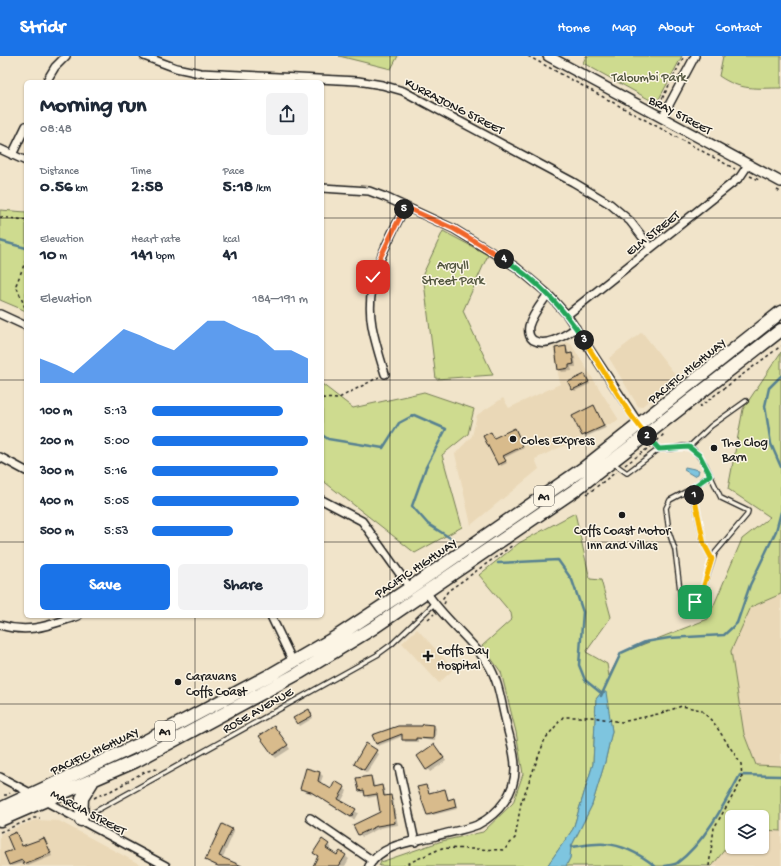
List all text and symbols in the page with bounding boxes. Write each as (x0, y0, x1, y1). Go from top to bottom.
text: Stridr (20, 17, 65, 40)
text: Home (558, 20, 590, 37)
text: Map (612, 20, 636, 37)
text: About (658, 20, 694, 37)
text: Contact (716, 20, 761, 37)
park label: Taloumbi Park (611, 71, 688, 86)
street label: KURRAJONG STREET (402, 76, 507, 139)
button: share (266, 93, 308, 135)
street label: BRAY STREET (645, 93, 715, 140)
text: Morning run (40, 94, 146, 120)
text: 08:48 (40, 122, 72, 137)
text: Distance (40, 166, 79, 178)
text: Time (131, 166, 151, 178)
text: Pace (223, 166, 244, 178)
text: 0.56 (40, 178, 73, 198)
text: 2:58 (131, 178, 163, 198)
text: 5:18 (223, 178, 253, 198)
text: km (73, 183, 88, 195)
text: /km (253, 183, 271, 195)
pin: 5 (394, 199, 414, 219)
text: 5 (401, 203, 407, 215)
street label: ELM STREET (624, 208, 684, 260)
text: Elevation (40, 234, 84, 246)
text: Heart rate (131, 234, 181, 246)
text: kcal (223, 234, 240, 246)
text: 10 (40, 246, 57, 266)
text: 141 (131, 246, 153, 266)
text: 41 (223, 246, 238, 266)
pin: 4 (494, 249, 514, 269)
text: m (57, 251, 67, 263)
text: bpm (153, 251, 175, 263)
text: 4 (501, 253, 507, 265)
park label: Argyll Street Park (422, 259, 485, 289)
pin (356, 260, 390, 294)
icon: check (362, 266, 384, 288)
text: Elevation (40, 292, 92, 307)
text: 184–191 m (252, 292, 308, 307)
pin: 3 (574, 330, 594, 350)
text: 3 (581, 334, 587, 346)
street label: PACIFIC HIGHWAY (645, 336, 730, 409)
text: 100 m (40, 404, 72, 419)
text: 5:13 (104, 404, 127, 419)
pin: 2 (637, 426, 657, 446)
text: 2 (644, 430, 650, 442)
text: 200 m (40, 434, 73, 449)
text: 5:00 (104, 434, 130, 449)
marker: Coles Express (508, 434, 518, 444)
place label: Coles Express (521, 434, 596, 449)
place label: The Clog Barn (721, 436, 768, 466)
marker: The Clog Barn (709, 443, 719, 453)
text: 300 m (40, 464, 74, 479)
text: 5:16 (104, 464, 127, 479)
pin: 1 (684, 485, 704, 505)
road number: A1 (534, 486, 554, 506)
text: 1 (692, 489, 696, 501)
text: 400 m (40, 494, 73, 509)
text: 5:05 (104, 494, 129, 509)
marker: Coffs Coast Motor Inn and Villas (617, 510, 627, 520)
text: 500 m (40, 524, 74, 539)
text: 5:53 (104, 524, 129, 539)
place label: Coffs Coast Motor Inn and Villas (574, 524, 672, 554)
street label: PACIFIC HIGHWAY (372, 536, 460, 603)
button: Save (40, 564, 170, 610)
button: Share (178, 564, 308, 610)
pin (678, 585, 712, 619)
icon: arrive (684, 591, 706, 613)
place label: Coffs Day Hospital (437, 644, 489, 674)
marker: Coffs Day Hospital (422, 650, 434, 662)
place label: Caravans Coffs Coast (186, 670, 248, 700)
marker: Caravans Coffs Coast (173, 677, 183, 687)
street label: ROSE AVENUE (220, 684, 297, 737)
road number: A1 (155, 721, 175, 741)
street label: PACIFIC HIGHWAY (48, 725, 142, 780)
street label: MARCIA STREET (47, 787, 129, 840)
map controls (725, 810, 769, 854)
button: layers (725, 810, 769, 854)

